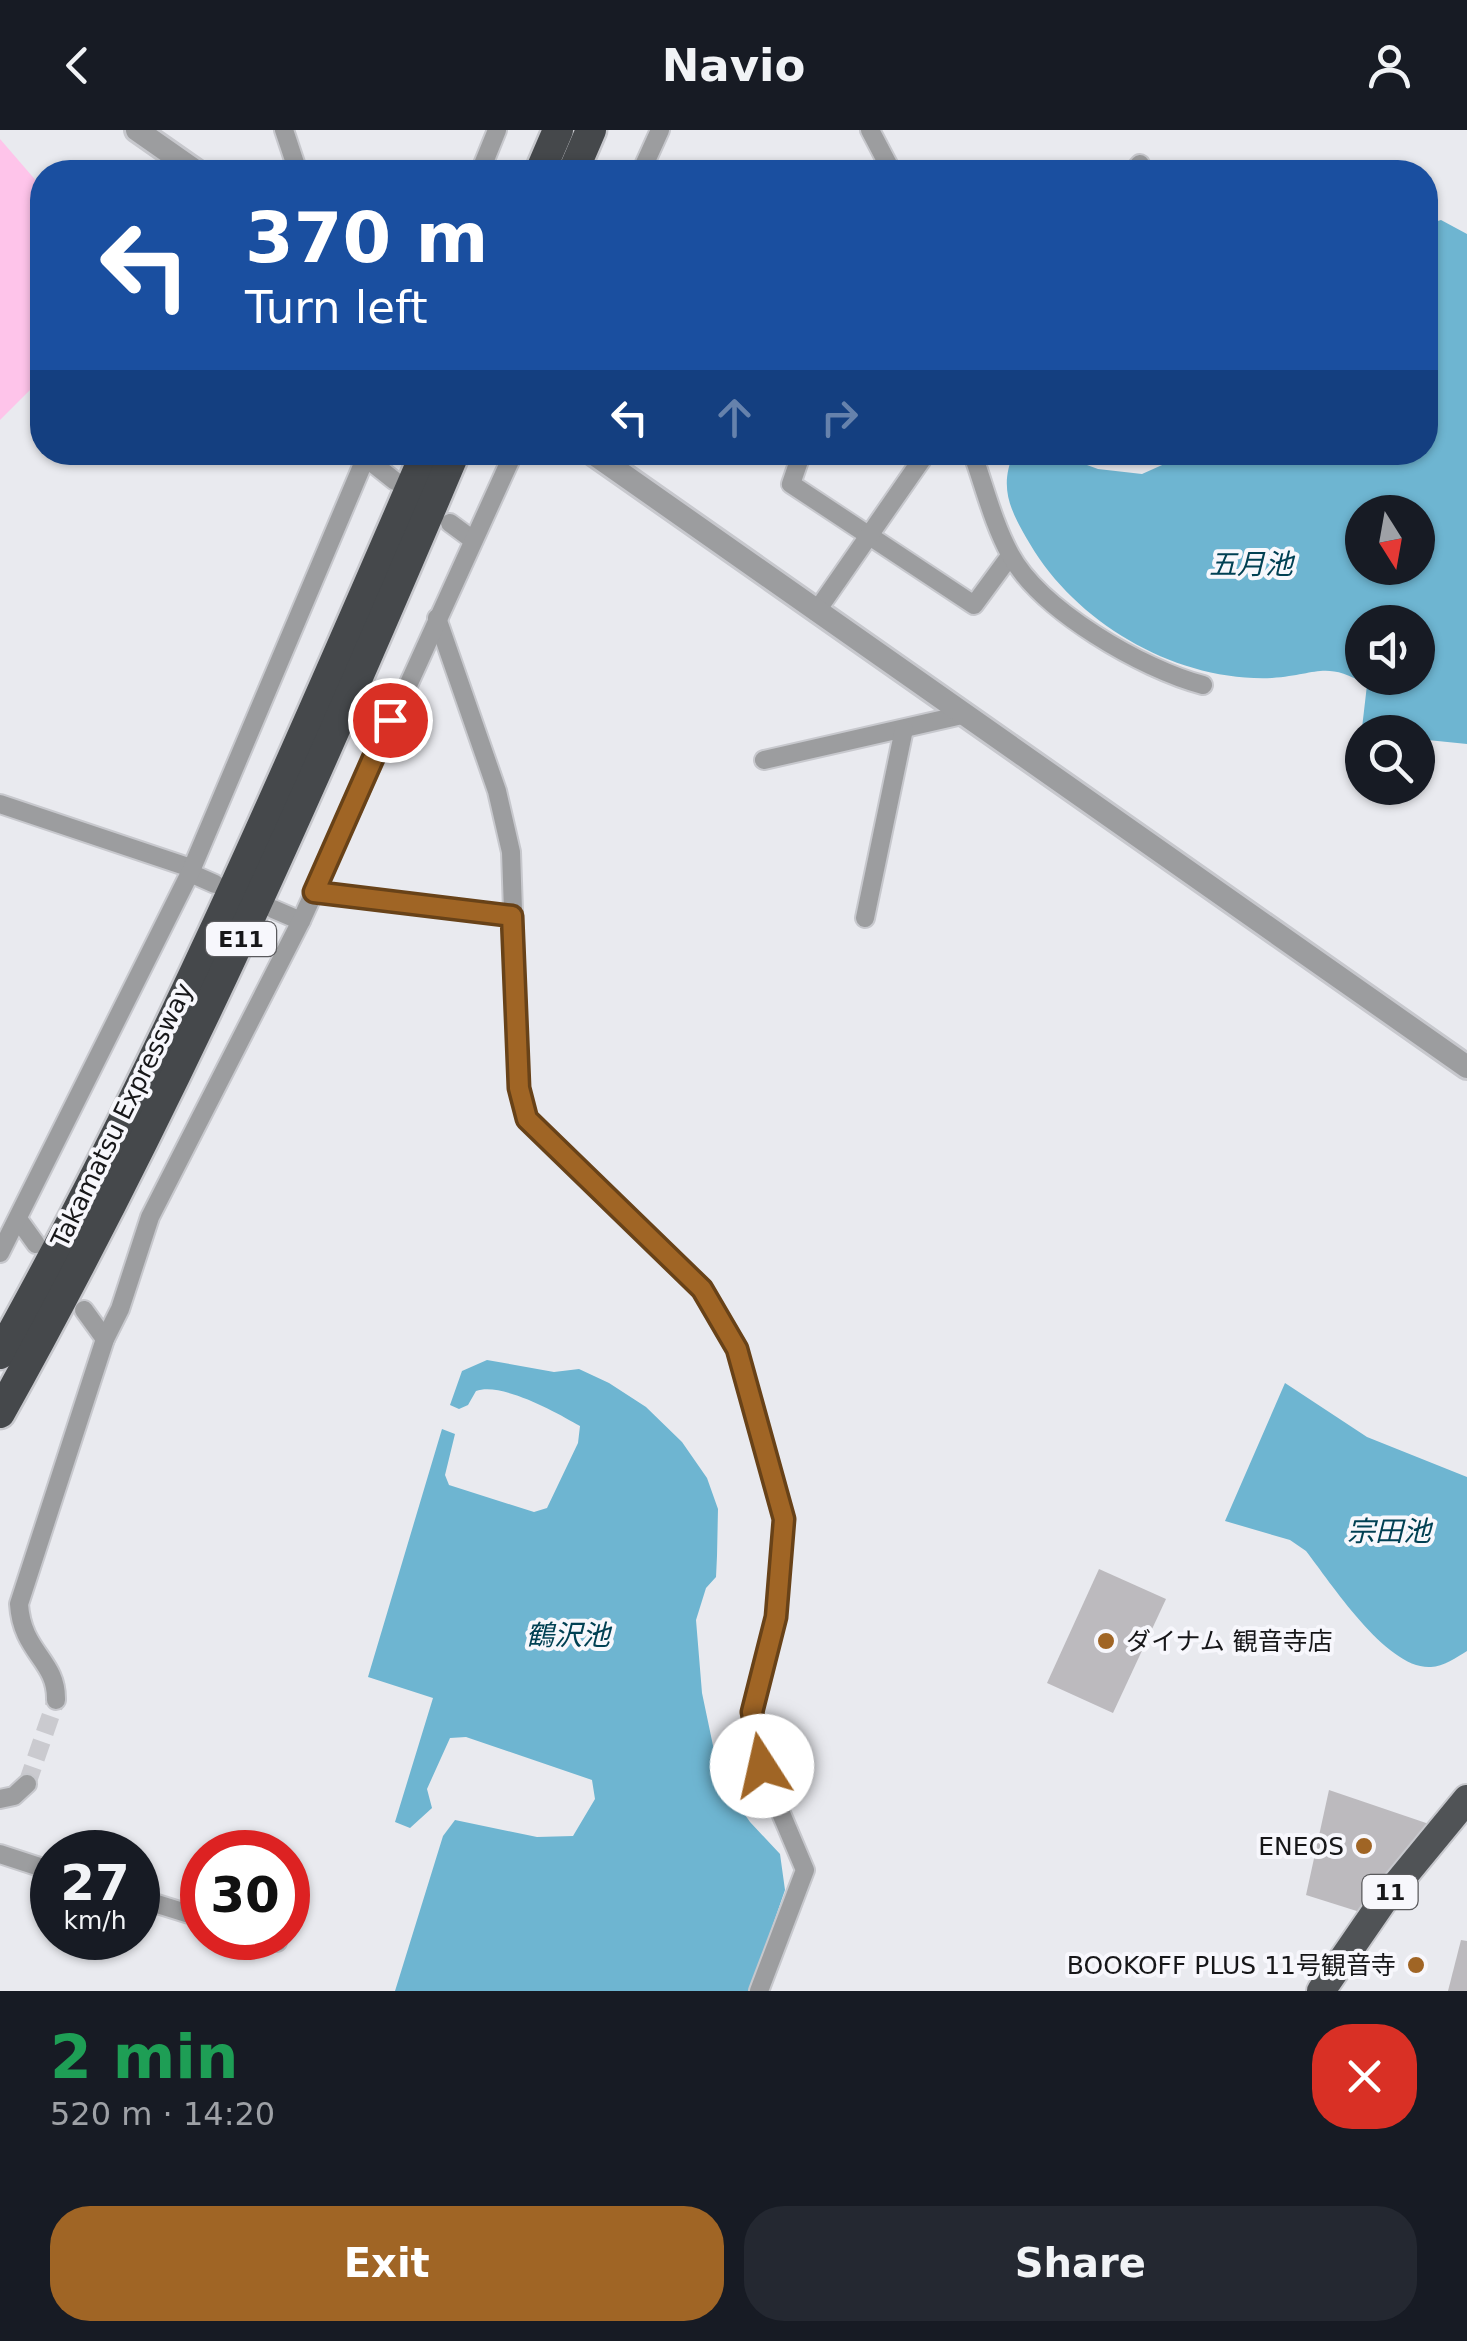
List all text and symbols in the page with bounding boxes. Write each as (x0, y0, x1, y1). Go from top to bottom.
icon: back (50, 38, 105, 93)
icon: person (1362, 38, 1417, 93)
text: Navio (662, 39, 805, 92)
text: 370 m (245, 197, 488, 279)
icon: left (80, 200, 210, 330)
text: Turn left (245, 281, 428, 334)
icon: left (602, 390, 657, 445)
icon: ahead (707, 390, 762, 445)
icon: right (812, 390, 867, 445)
north arrow (1345, 495, 1435, 585)
map controls (1345, 495, 1435, 805)
water label: 五月池 (1209, 548, 1296, 581)
button: sound (1345, 605, 1435, 695)
pin (348, 678, 433, 763)
icon: arrive (363, 693, 418, 748)
button: search (1345, 715, 1435, 805)
road number: E11 (206, 922, 276, 956)
street label: Takamatsu Expressway (45, 978, 199, 1253)
water label: 宗田池 (1347, 1515, 1434, 1548)
water label: 鶴沢池 (526, 1619, 613, 1652)
place label: ダイナム 観音寺店 (1126, 1627, 1333, 1656)
marker: ダイナム 観音寺店 (1095, 1630, 1117, 1652)
position arrow (710, 1714, 814, 1818)
speed limit sign: 30 (180, 1830, 310, 1960)
place label: ENEOS (1258, 1832, 1344, 1861)
marker: ENEOS (1353, 1835, 1375, 1857)
text: 27 (60, 1854, 130, 1912)
road number: 11 (1362, 1875, 1418, 1909)
text: km/h (63, 1906, 127, 1935)
place label: BOOKOFF PLUS 11号観音寺 (1067, 1951, 1396, 1980)
marker: BOOKOFF PLUS 11号観音寺 (1405, 1954, 1427, 1976)
text: 2 min (50, 2022, 238, 2092)
button: close (1312, 2024, 1417, 2129)
text: 520 m · 14:20 (50, 2095, 275, 2133)
button: Exit (50, 2206, 724, 2321)
button: Share (744, 2206, 1417, 2321)

